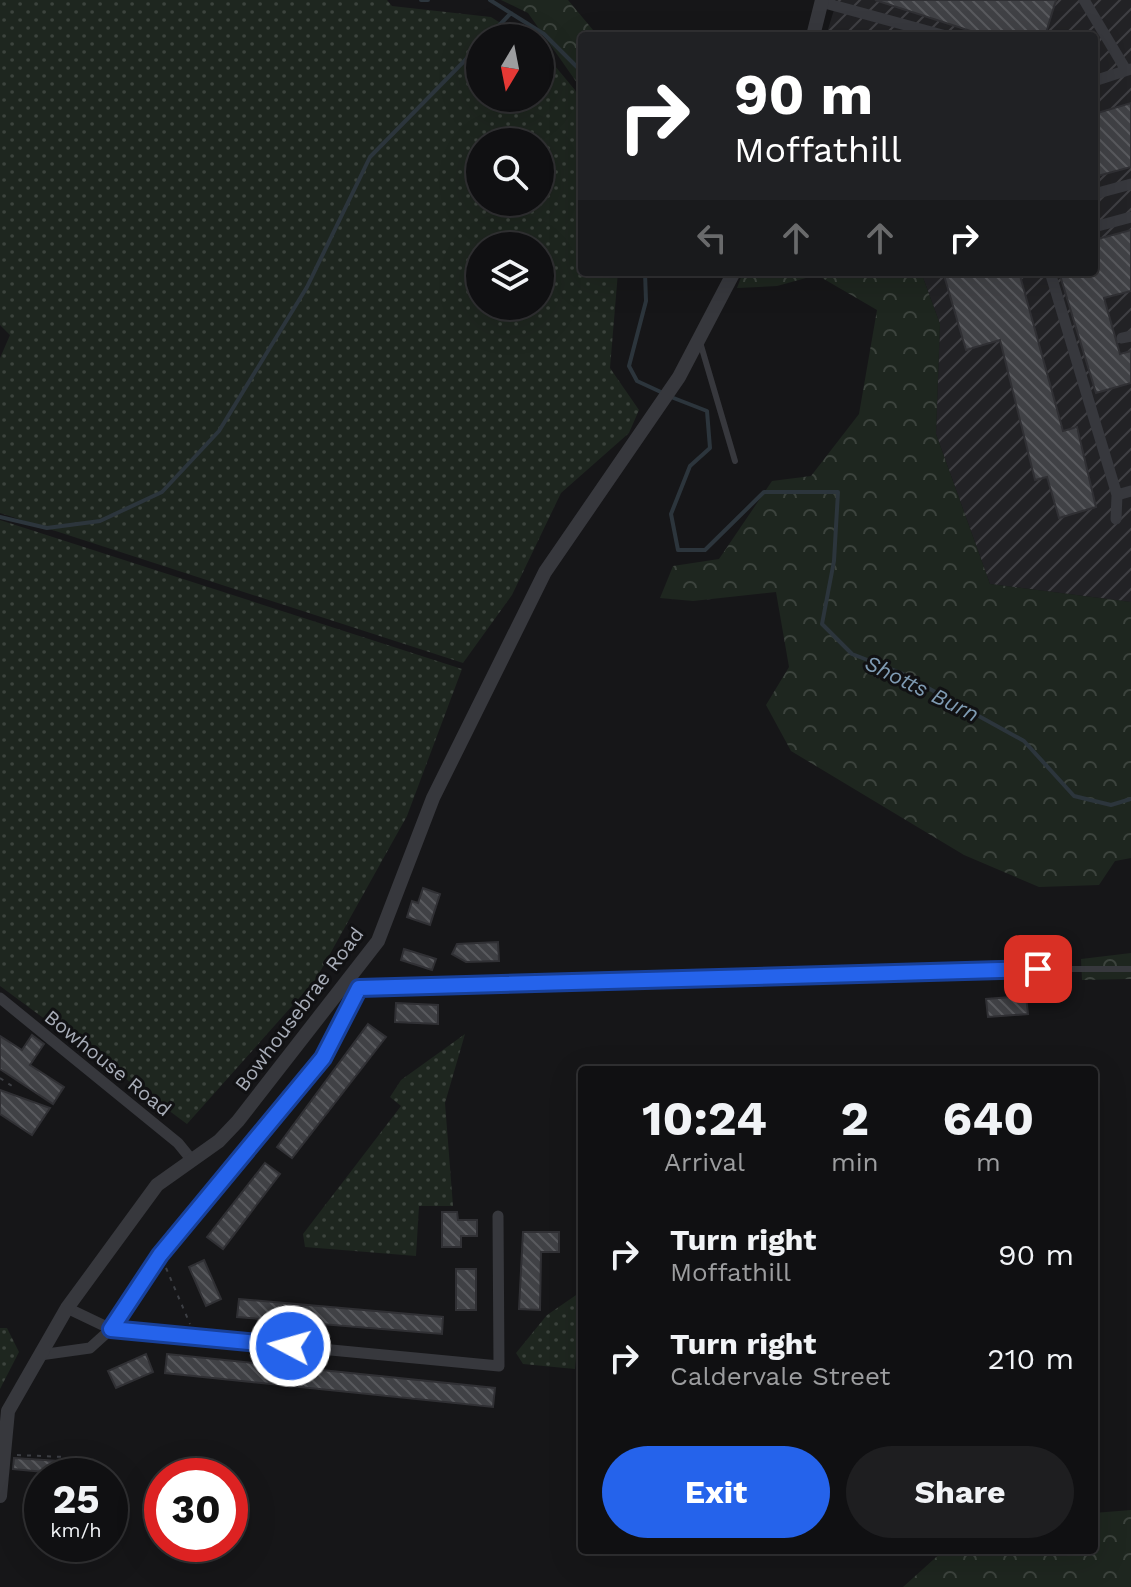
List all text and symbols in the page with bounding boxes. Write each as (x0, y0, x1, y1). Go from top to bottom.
north arrow (466, 24, 554, 112)
map controls (466, 24, 554, 320)
text: 90 m (734, 62, 873, 128)
icon: right (602, 64, 706, 168)
button: search (466, 128, 554, 216)
text: Moffathill (734, 129, 902, 171)
icon: left (690, 216, 734, 260)
icon: ahead (774, 216, 818, 260)
icon: ahead (858, 216, 902, 260)
icon: right (942, 216, 986, 260)
button: layers (466, 232, 554, 320)
water label: Shotts Burn (861, 650, 983, 727)
street label: Bowhousebrae Road (229, 922, 369, 1096)
pin (1004, 935, 1072, 1003)
icon: arrive (1016, 947, 1060, 991)
street label: Bowhouse Road (40, 1005, 176, 1121)
text: 10:24 (642, 1090, 767, 1147)
text: 2 (841, 1090, 869, 1147)
text: 640 (943, 1090, 1034, 1147)
text: Arrival (664, 1147, 745, 1177)
text: min (831, 1147, 879, 1177)
text: m (976, 1147, 1001, 1177)
text: Turn right (670, 1222, 816, 1257)
icon: right (602, 1232, 646, 1276)
text: 90 m (998, 1237, 1074, 1272)
text: Moffathill (670, 1257, 791, 1287)
position arrow (248, 1304, 332, 1388)
text: Turn right (670, 1326, 816, 1361)
icon: right (602, 1336, 646, 1380)
text: 210 m (987, 1341, 1074, 1376)
text: Caldervale Street (670, 1361, 890, 1391)
button: Exit (602, 1446, 830, 1538)
button: Share (846, 1446, 1074, 1538)
speed limit sign: 30 (144, 1458, 248, 1562)
text: 25 (52, 1476, 100, 1523)
text: km/h (50, 1518, 102, 1542)

